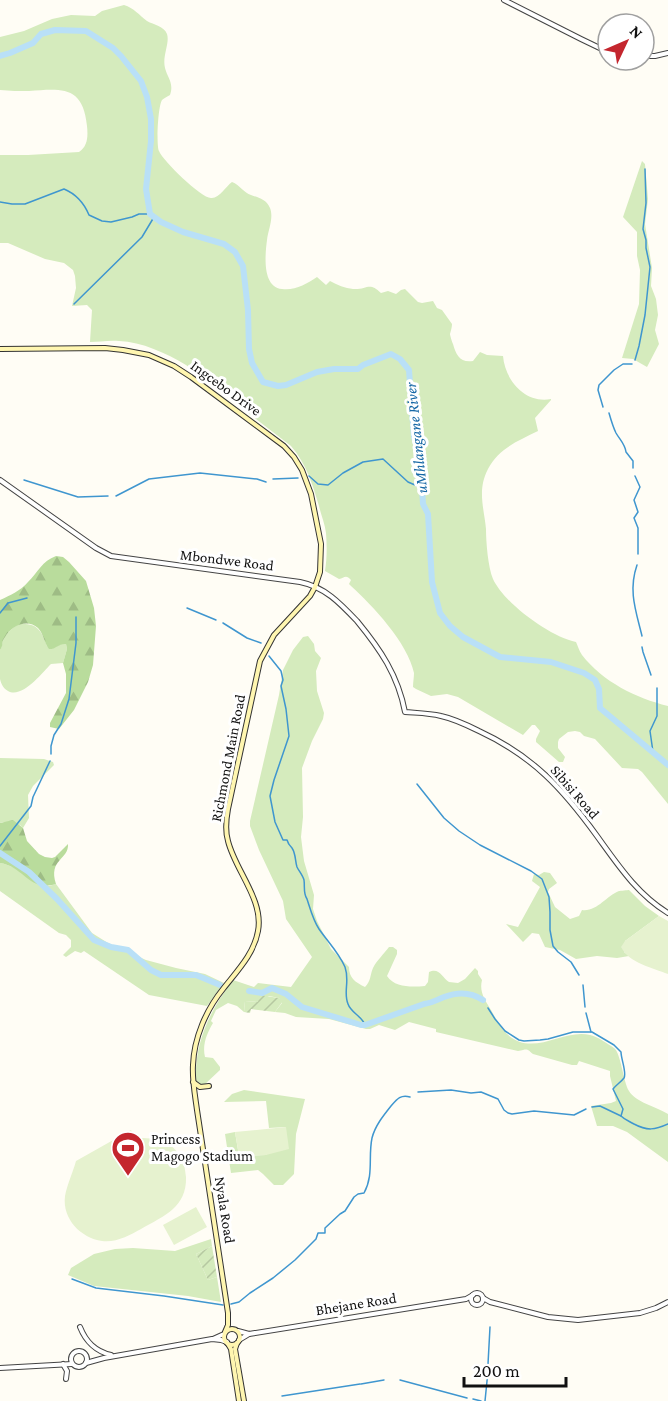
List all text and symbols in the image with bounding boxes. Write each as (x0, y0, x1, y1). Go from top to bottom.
north arrow (596, 12, 656, 72)
text: N (627, 22, 646, 42)
street label: Ingcebo Drive (187, 357, 265, 420)
water label: uMhlangane River (402, 381, 431, 494)
street label: Mbondwe Road (179, 546, 275, 574)
street label: Richmond Main Road (208, 693, 248, 823)
street label: Sibisi Road (547, 762, 603, 822)
sports icon: Princess Magogo Stadium (110, 1130, 146, 1177)
place label: Princess Magogo Stadium (151, 1131, 253, 1165)
street label: Nyala Road (211, 1175, 238, 1245)
street label: Bhejane Road (315, 1290, 398, 1319)
scale bar (464, 1350, 566, 1388)
text: 200 m (473, 1361, 520, 1381)

